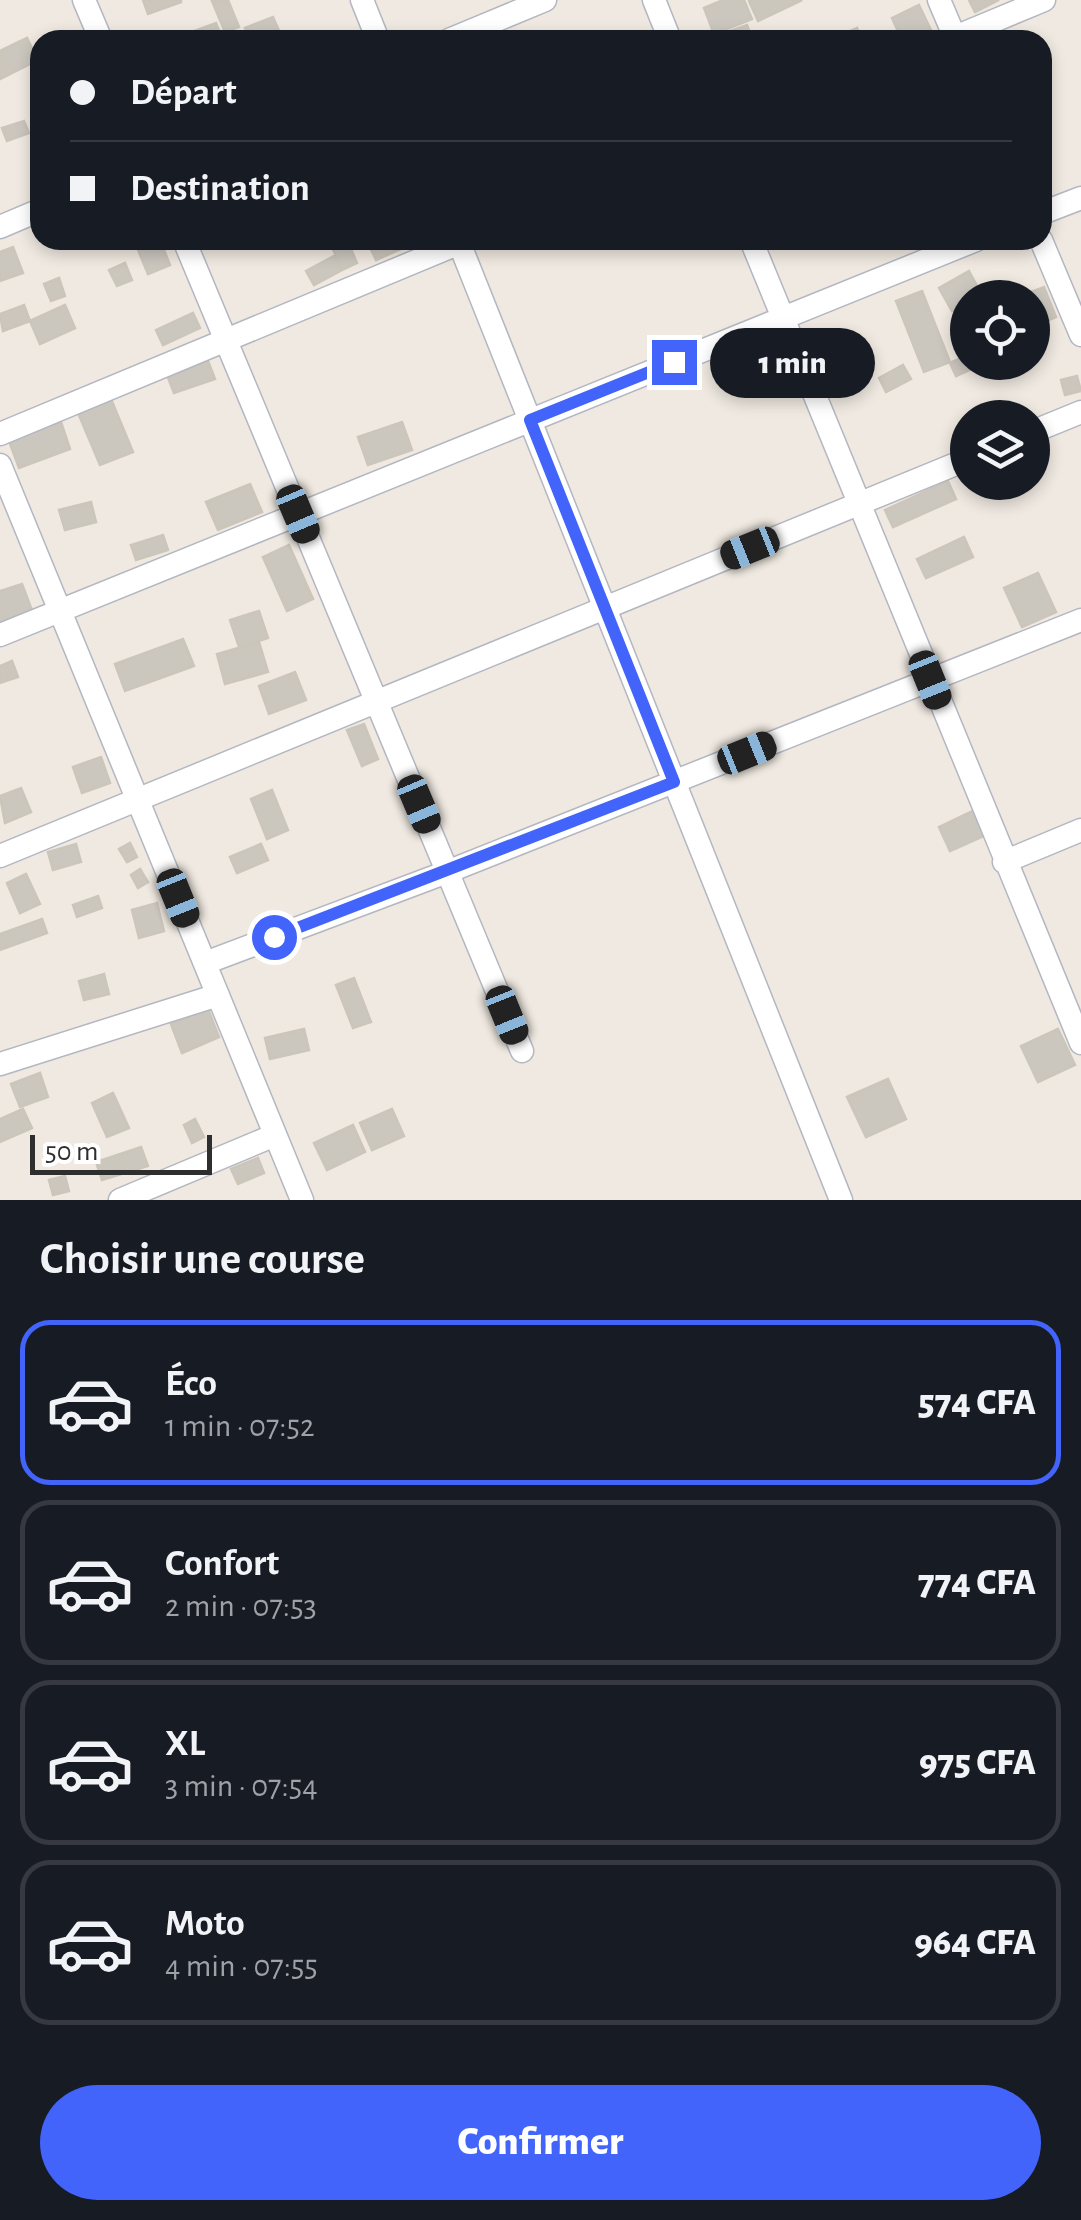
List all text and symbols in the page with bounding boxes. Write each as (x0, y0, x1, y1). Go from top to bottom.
text: Départ (130, 74, 237, 112)
text: Destination (130, 170, 310, 208)
map controls (950, 280, 1050, 500)
button: locate (950, 280, 1050, 380)
callout: 1 min (709, 327, 874, 397)
route end (652, 340, 697, 385)
text: 1 min (758, 347, 827, 379)
button: layers (950, 400, 1050, 500)
car (272, 481, 324, 547)
car (717, 523, 783, 573)
car (905, 647, 955, 713)
car (714, 728, 780, 778)
car (393, 771, 445, 837)
car (153, 865, 203, 931)
route start (252, 915, 297, 960)
car (482, 982, 532, 1048)
scale bar (30, 1130, 212, 1174)
text: 50 m (45, 1138, 99, 1166)
text: Choisir une course (40, 1237, 365, 1282)
icon: car (45, 1358, 135, 1448)
text: Éco (165, 1365, 217, 1403)
text: 574 CFA (918, 1384, 1036, 1422)
text: 1 min · 07:52 (165, 1410, 315, 1442)
icon: car (45, 1538, 135, 1628)
text: Confort (165, 1545, 279, 1583)
text: 774 CFA (918, 1564, 1036, 1602)
text: 2 min · 07:53 (165, 1590, 317, 1622)
icon: car (45, 1718, 135, 1808)
text: XL (165, 1725, 205, 1763)
text: 975 CFA (919, 1744, 1036, 1782)
text: 3 min · 07:54 (165, 1770, 318, 1802)
icon: car (45, 1898, 135, 1988)
text: Moto (165, 1905, 245, 1943)
text: 964 CFA (914, 1924, 1036, 1962)
text: 4 min · 07:55 (165, 1950, 318, 1982)
button: Confirmer (40, 2085, 1041, 2200)

